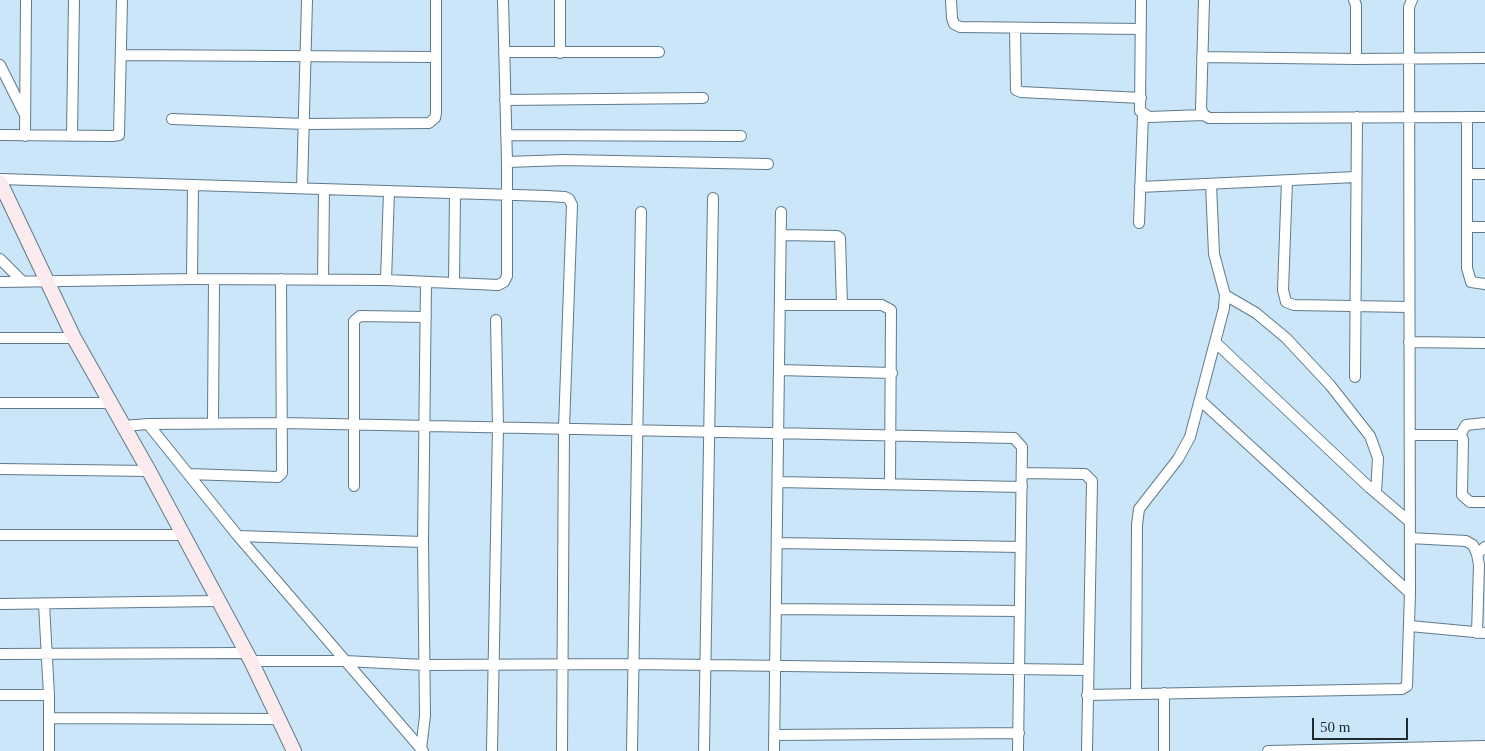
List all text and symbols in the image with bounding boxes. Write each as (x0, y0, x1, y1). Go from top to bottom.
scale bar (1315, 708, 1411, 740)
text: 50 m (1320, 719, 1350, 735)

